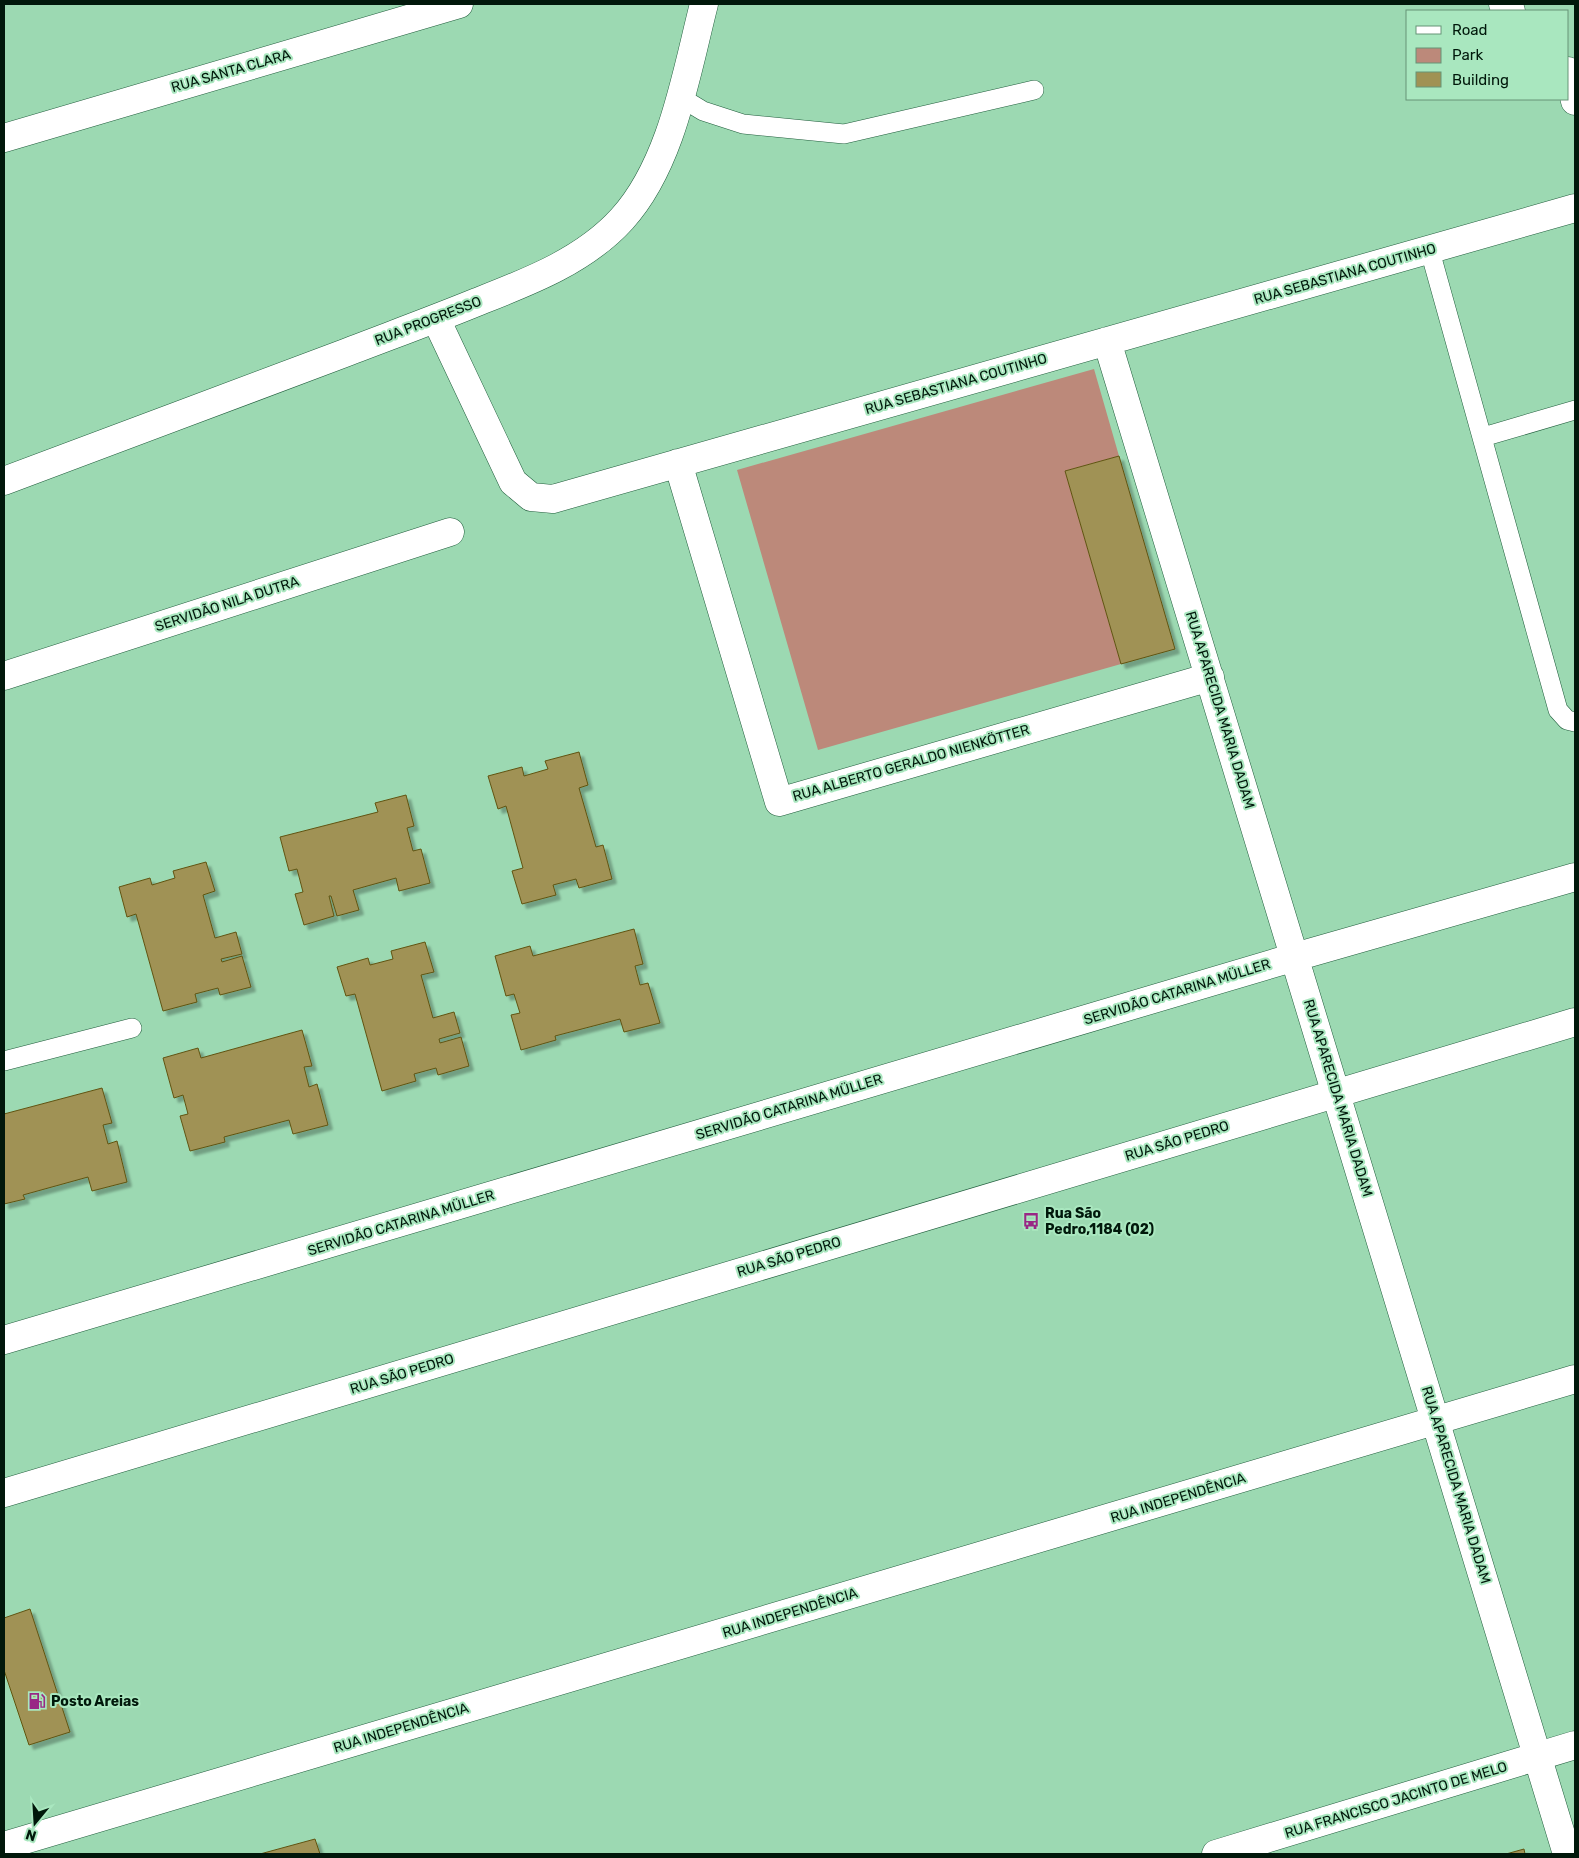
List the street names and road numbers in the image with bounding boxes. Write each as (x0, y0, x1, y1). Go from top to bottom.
street label: RUA SANTA CLARA (169, 46, 293, 96)
street label: RUA SEBASTIANA COUTINHO (1252, 240, 1438, 308)
street label: RUA PROGRESSO (372, 293, 484, 349)
street label: RUA SEBASTIANA COUTINHO (863, 350, 1049, 418)
street label: SERVIDÃO NILA DUTRA (152, 572, 302, 635)
street label: RUA APARECIDA MARIA DADAM (1182, 609, 1258, 811)
street label: RUA ALBERTO GERALDO NIENKÖTTER (791, 721, 1031, 805)
street label: SERVIDÃO CATARINA MÜLLER (1081, 955, 1272, 1029)
street label: RUA APARECIDA MARIA DADAM (1300, 997, 1376, 1199)
street label: SERVIDÃO CATARINA MÜLLER (693, 1070, 884, 1144)
street label: RUA SÃO PEDRO (1123, 1116, 1231, 1165)
street label: SERVIDÃO CATARINA MÜLLER (305, 1186, 496, 1260)
street label: RUA SÃO PEDRO (735, 1232, 843, 1281)
street label: RUA SÃO PEDRO (348, 1349, 456, 1398)
street label: RUA APARECIDA MARIA DADAM (1418, 1384, 1494, 1586)
street label: RUA INDEPENDÊNCIA (1108, 1468, 1248, 1527)
street label: RUA INDEPENDÊNCIA (720, 1583, 860, 1642)
street label: RUA INDEPENDÊNCIA (331, 1698, 471, 1757)
street label: RUA FRANCISCO JACINTO DE MELO (1283, 1758, 1509, 1842)

